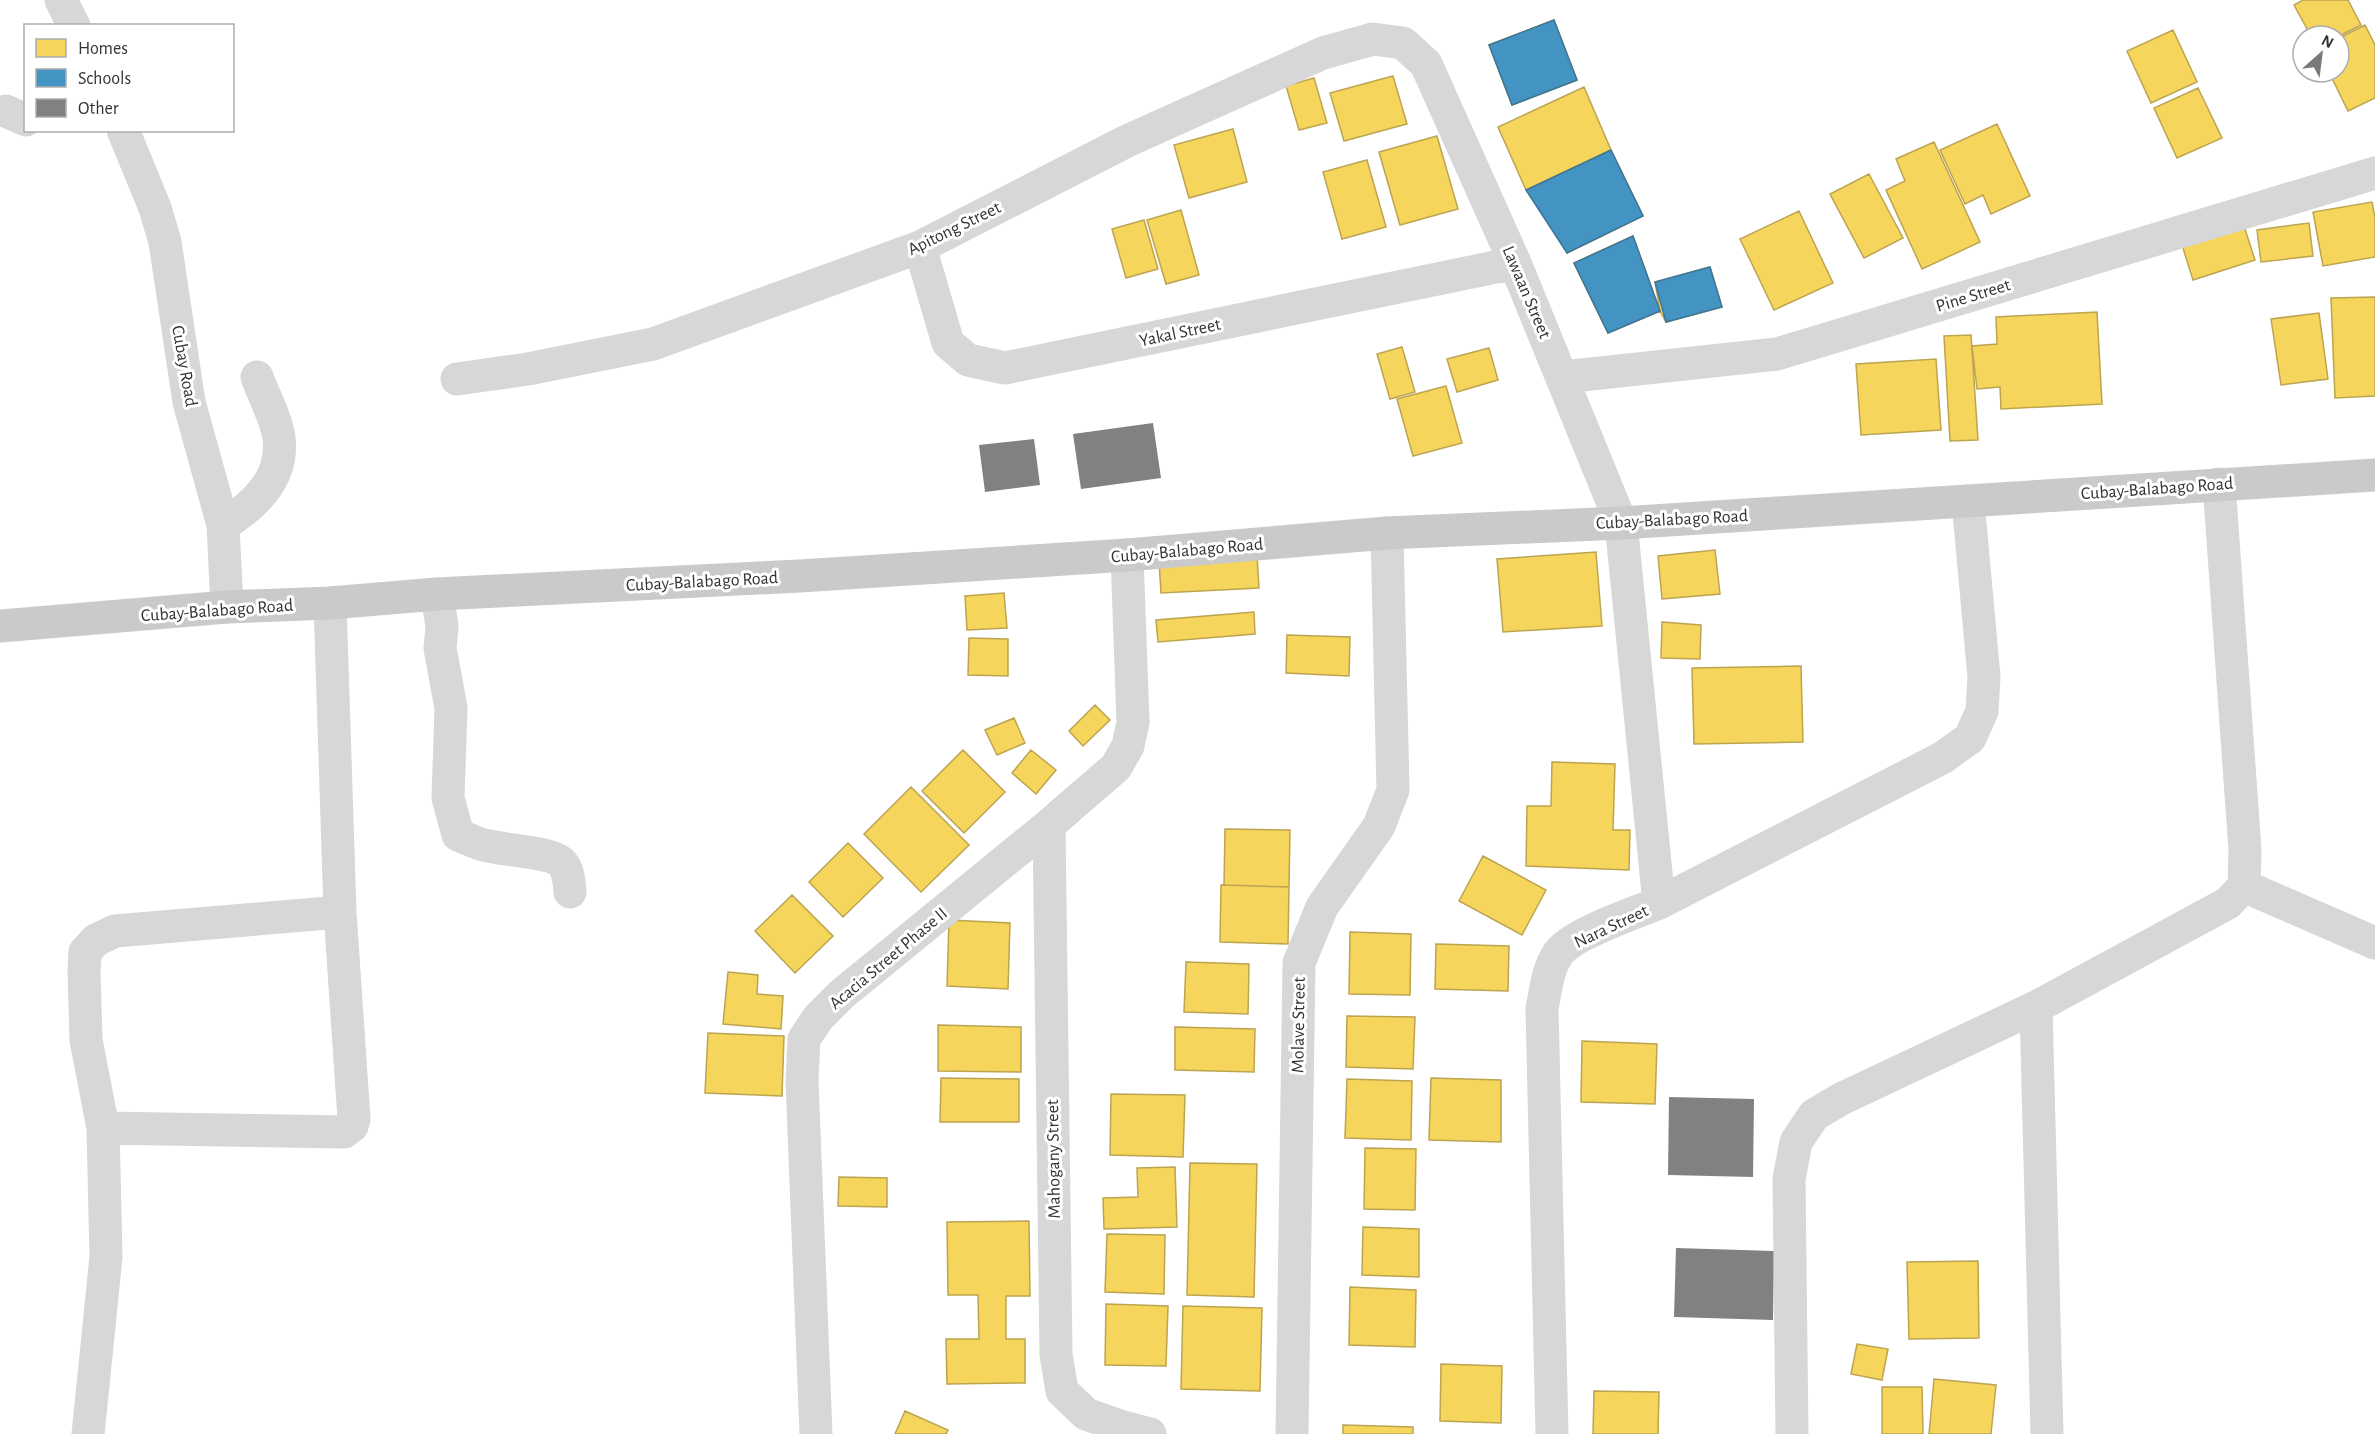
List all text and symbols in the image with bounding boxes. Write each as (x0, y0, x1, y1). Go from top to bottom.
legend (24, 24, 234, 132)
north arrow (2291, 24, 2351, 84)
text: N (2319, 32, 2336, 51)
text: Homes (78, 40, 128, 58)
text: Schools (78, 70, 131, 88)
text: Other (78, 100, 119, 118)
street label: Apitong Street (905, 199, 1004, 259)
street label: Lawaan Street (1499, 244, 1554, 341)
street label: Pine Street (1934, 276, 2013, 316)
street label: Yakal Street (1138, 316, 1223, 350)
street label: Cubay Road (168, 324, 200, 408)
street label: Cubay-Balabago Road (2080, 475, 2234, 503)
street label: Cubay-Balabago Road (1595, 507, 1749, 533)
street label: Cubay-Balabago Road (1110, 535, 1264, 567)
street label: Cubay-Balabago Road (625, 569, 779, 595)
street label: Cubay-Balabago Road (140, 597, 294, 625)
street label: Nara Street (1572, 902, 1651, 952)
street label: Acacia Street Phase II (826, 904, 951, 1013)
street label: Molave Street (1289, 977, 1309, 1073)
street label: Mahogany Street (1044, 1099, 1064, 1219)

